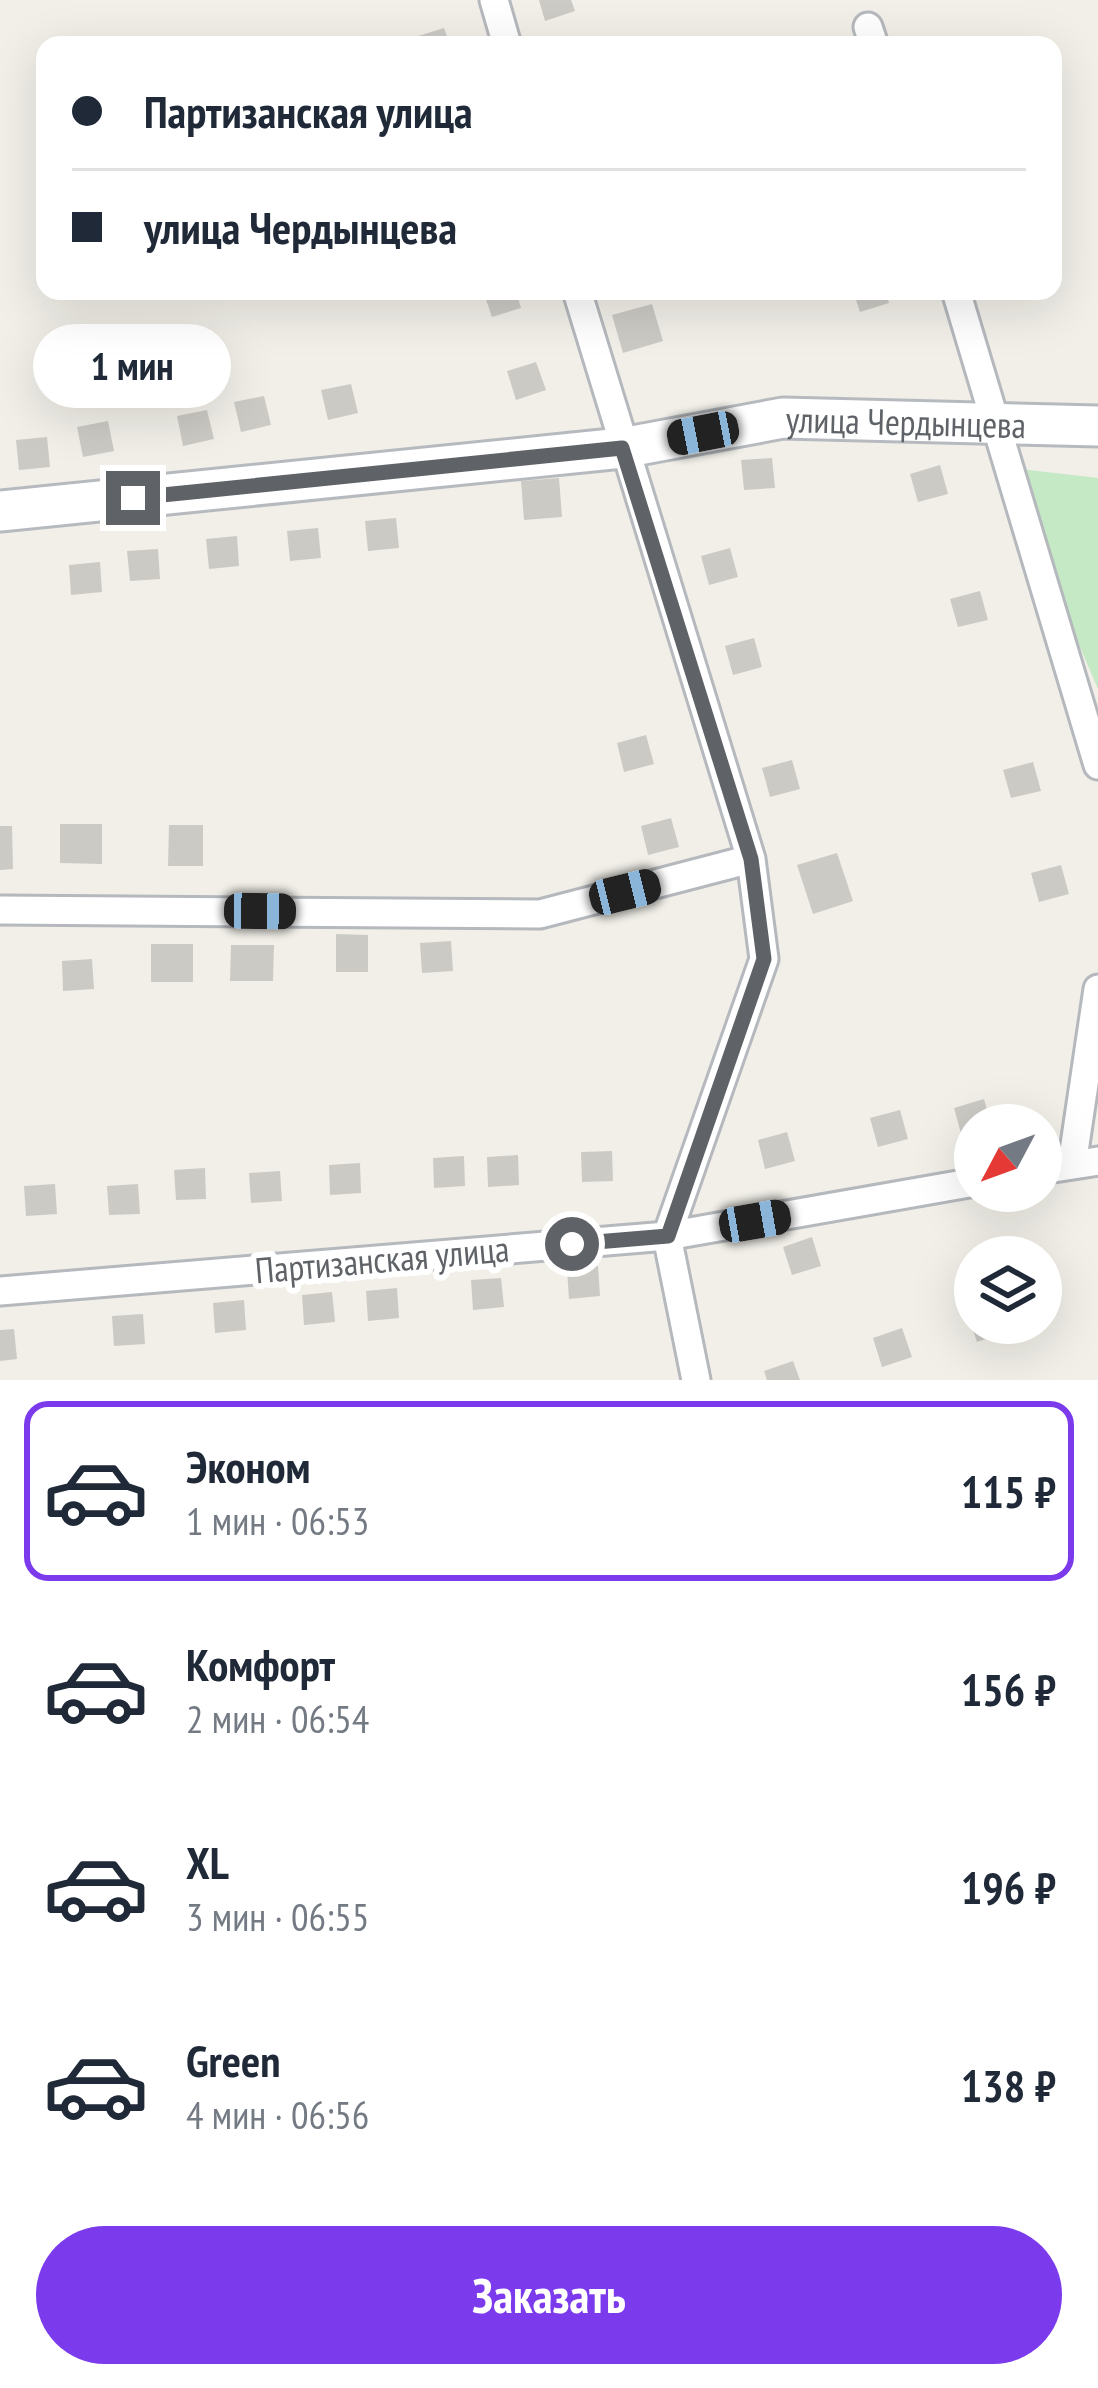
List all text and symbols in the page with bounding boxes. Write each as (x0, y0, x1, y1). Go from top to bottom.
text: Партизанская улица (144, 82, 473, 140)
text: улица Чердынцева (144, 198, 457, 256)
callout: 1 мин (34, 324, 232, 408)
text: 1 мин (90, 340, 174, 391)
street label: улица Чердынцева (785, 395, 1027, 448)
car (664, 408, 742, 458)
route end (106, 471, 160, 525)
car (586, 866, 664, 918)
car (224, 892, 296, 930)
north arrow (954, 1104, 1062, 1212)
map controls (954, 1104, 1062, 1344)
car (716, 1197, 794, 1245)
route start (545, 1217, 599, 1271)
street label: Партизанская улица (253, 1224, 511, 1294)
button: layers (954, 1236, 1062, 1344)
icon: car (42, 1437, 150, 1545)
text: Эконом (186, 1437, 310, 1495)
text: 115 ₽ (961, 1462, 1056, 1520)
text: 1 мин · 06:53 (186, 1495, 369, 1546)
icon: car (42, 1635, 150, 1743)
text: Комфорт (186, 1635, 335, 1693)
text: 156 ₽ (961, 1660, 1056, 1718)
text: 2 мин · 06:54 (186, 1693, 369, 1744)
icon: car (42, 1833, 150, 1941)
text: XL (186, 1833, 229, 1891)
text: 196 ₽ (961, 1858, 1056, 1916)
text: 3 мин · 06:55 (186, 1891, 369, 1942)
icon: car (42, 2031, 150, 2139)
text: Green (186, 2031, 281, 2089)
text: 138 ₽ (961, 2056, 1056, 2114)
text: 4 мин · 06:56 (186, 2089, 369, 2140)
button: Заказать (36, 2226, 1062, 2364)

